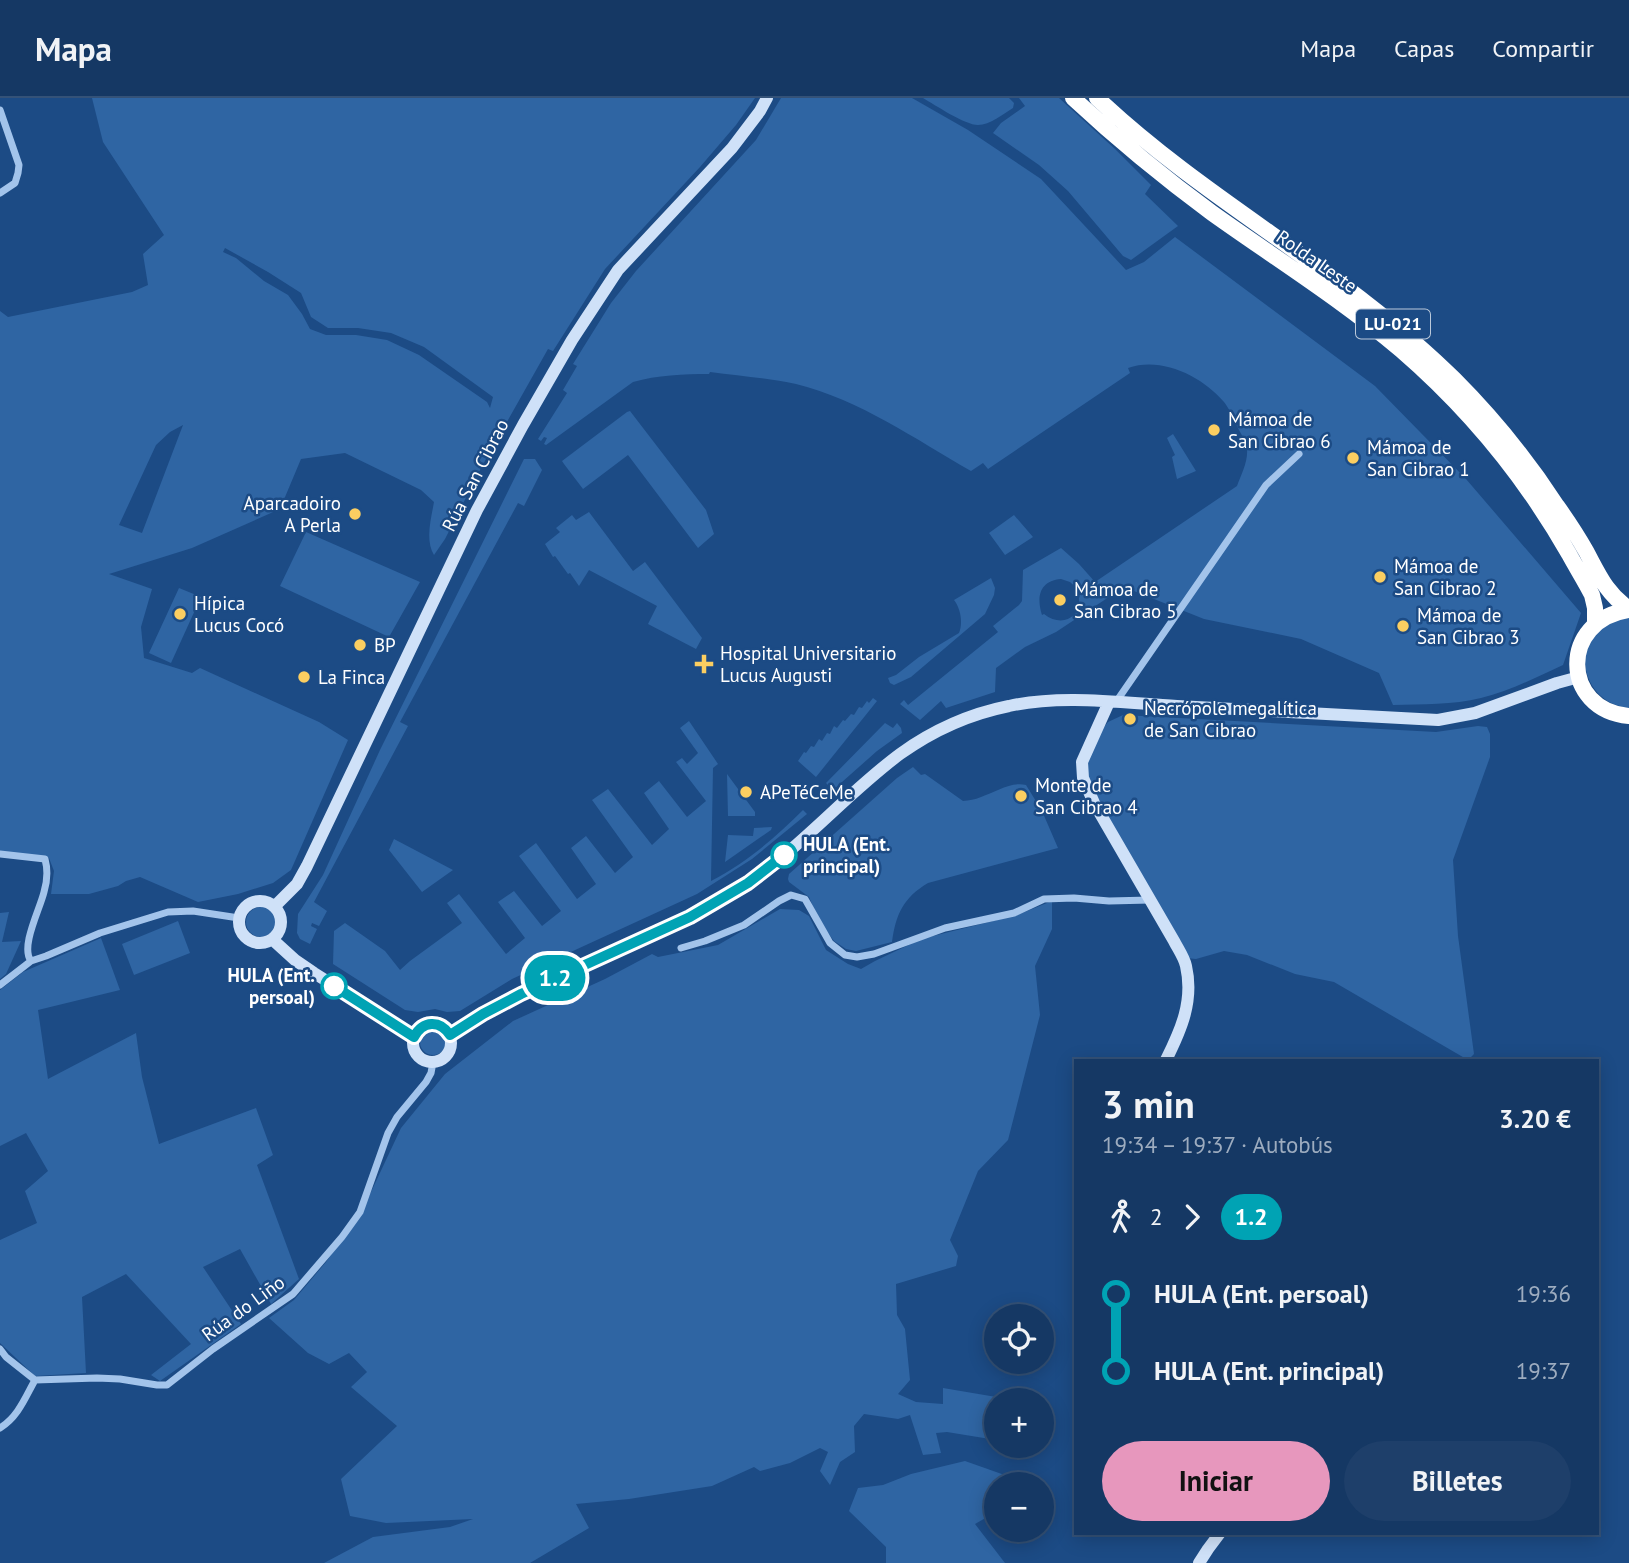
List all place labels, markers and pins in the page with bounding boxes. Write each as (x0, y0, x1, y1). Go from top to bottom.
place label: Mámoa de San Cibrao 6 (1228, 407, 1331, 453)
marker: Mámoa de San Cibrao 6 (1206, 422, 1222, 438)
place label: Mámoa de San Cibrao 1 (1367, 435, 1470, 481)
marker: Mámoa de San Cibrao 1 (1345, 450, 1361, 466)
place label: Aparcadoiro A Perla (244, 491, 341, 537)
marker: Aparcadoiro A Perla (347, 506, 363, 522)
place label: Mámoa de San Cibrao 2 (1394, 554, 1497, 600)
marker: Mámoa de San Cibrao 2 (1372, 569, 1388, 585)
place label: Mámoa de San Cibrao 5 (1074, 577, 1177, 623)
place label: Hípica Lucus Cocó (194, 591, 284, 637)
marker: Mámoa de San Cibrao 5 (1052, 592, 1068, 608)
place label: Mámoa de San Cibrao 3 (1417, 603, 1520, 649)
marker: Hípica Lucus Cocó (172, 606, 188, 622)
marker: Mámoa de San Cibrao 3 (1395, 618, 1411, 634)
place label: BP (374, 633, 396, 657)
marker: BP (352, 637, 368, 653)
place label: Hospital Universitario Lucus Augusti (720, 641, 896, 687)
marker: Hospital Universitario Lucus Augusti (694, 654, 714, 674)
place label: La Finca (318, 665, 385, 689)
marker: La Finca (296, 669, 312, 685)
place label: Necrópole megalítica de San Cibrao (1144, 696, 1317, 742)
marker: Necrópole megalítica de San Cibrao (1122, 711, 1138, 727)
place label: Monte de San Cibrao 4 (1035, 773, 1138, 819)
place label: APeTéCeMe (760, 780, 853, 804)
marker: APeTéCeMe (738, 784, 754, 800)
marker: Monte de San Cibrao 4 (1013, 788, 1029, 804)
place label: HULA (Ent. principal) (803, 832, 891, 878)
marker: HULA (Ent. principal) (771, 842, 797, 868)
place label: HULA (Ent. persoal) (227, 963, 315, 1009)
marker: HULA (Ent. persoal) (321, 973, 347, 999)

